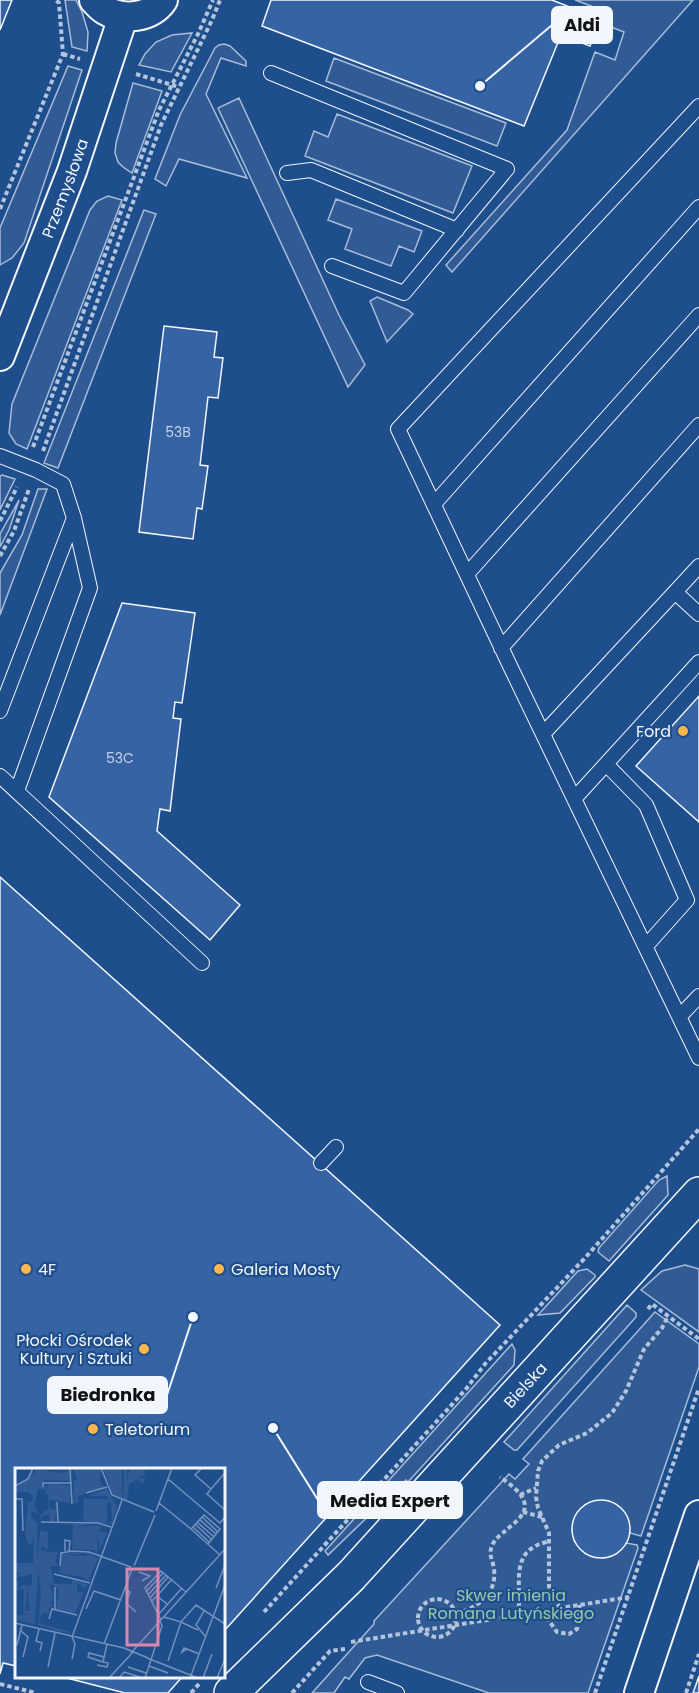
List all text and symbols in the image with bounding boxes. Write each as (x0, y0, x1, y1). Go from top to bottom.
callout: Aldi (552, 7, 612, 43)
text: Aldi (564, 12, 600, 37)
street label: Przemysłowa (36, 135, 94, 241)
house number: 53B (165, 422, 191, 442)
place label: Ford (636, 720, 671, 743)
marker: Ford (676, 724, 690, 738)
house number: 53C (106, 748, 134, 768)
place label: 4F (38, 1258, 56, 1281)
place label: Galeria Mosty (231, 1258, 340, 1281)
marker: 4F (19, 1262, 33, 1276)
marker: Galeria Mosty (212, 1262, 226, 1276)
place label: Płocki Ośrodek Kultury i Sztuki (16, 1329, 133, 1370)
marker: Płocki Ośrodek Kultury i Sztuki (137, 1342, 151, 1356)
street label: Bielska (498, 1357, 552, 1413)
callout: Biedronka (48, 1377, 167, 1413)
text: Biedronka (60, 1382, 156, 1407)
place label: Teletorium (105, 1418, 190, 1441)
marker: Teletorium (86, 1422, 100, 1436)
inset map (15, 1468, 225, 1678)
callout: Media Expert (318, 1482, 462, 1518)
text: Media Expert (330, 1488, 450, 1513)
park label: Skwer imienia Romana Lutyńskiego (428, 1584, 594, 1625)

